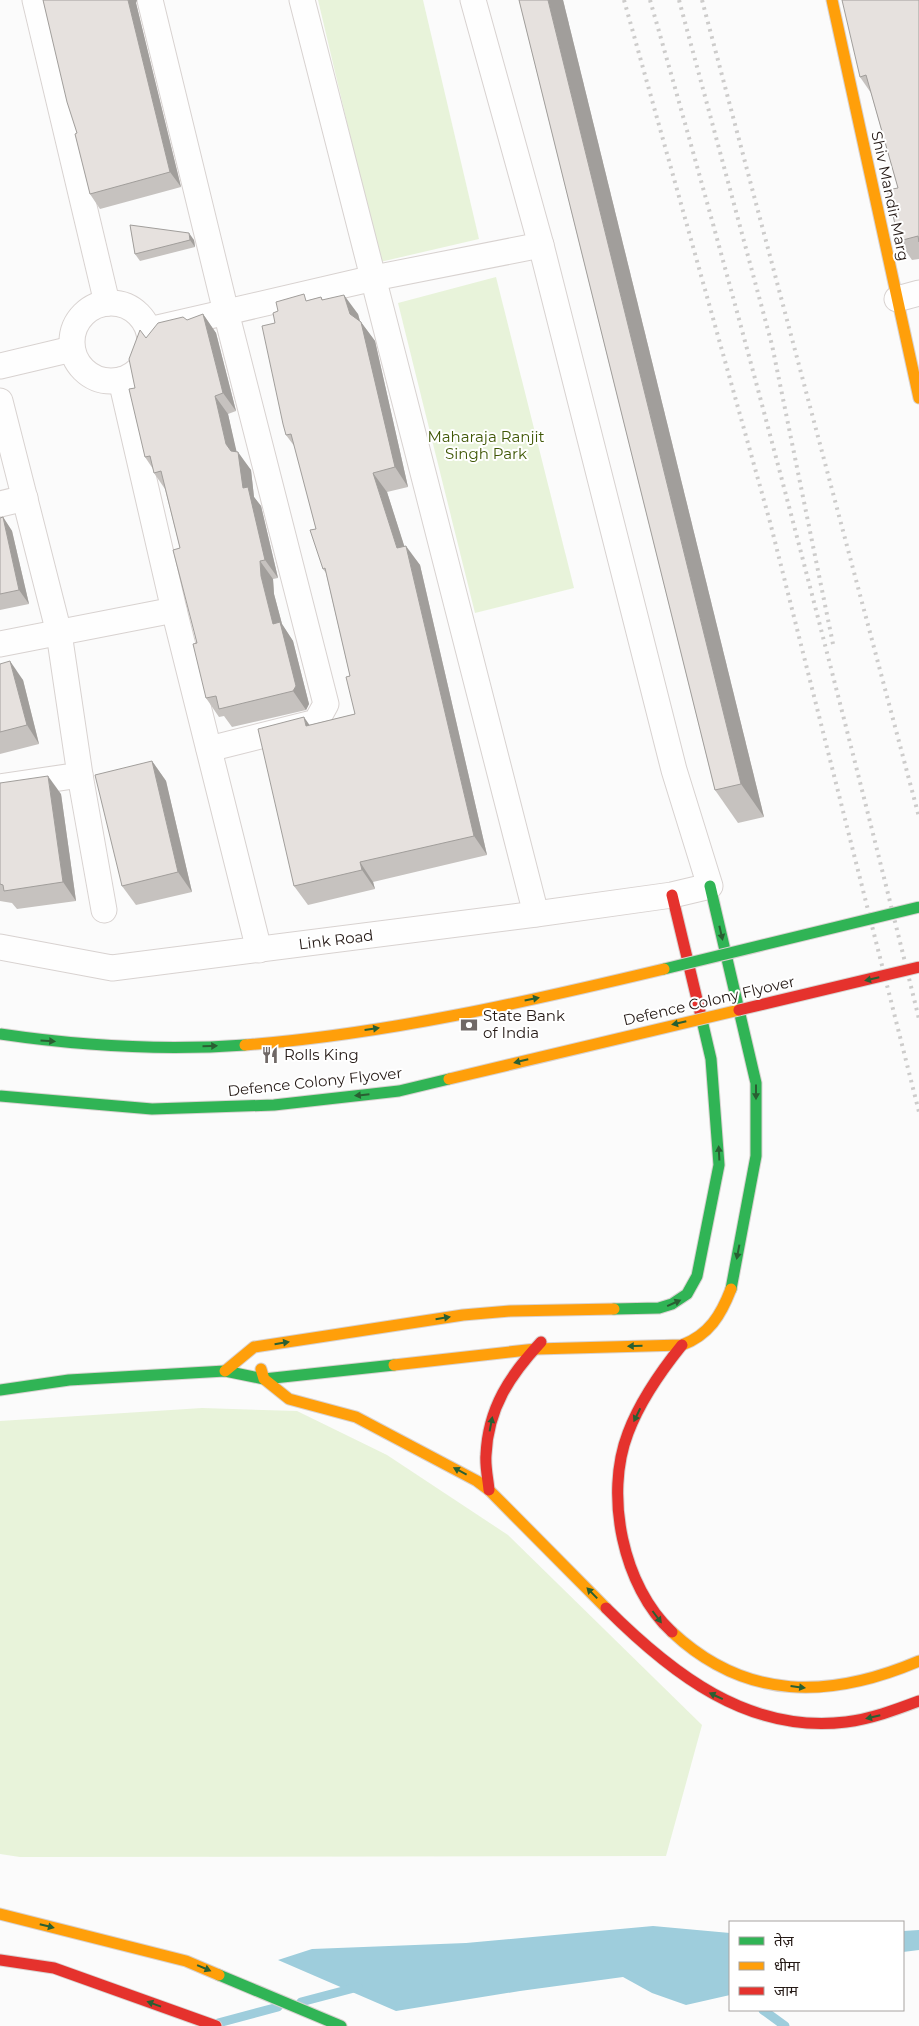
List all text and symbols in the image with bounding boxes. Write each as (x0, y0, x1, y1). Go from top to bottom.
street label: Shiv Mandir Marg (867, 129, 914, 263)
park label: Maharaja Ranjit Singh Park (427, 427, 545, 463)
street label: Link Road (297, 925, 374, 954)
one-way arrow (717, 926, 725, 941)
street label: Defence Colony Flyover (621, 972, 797, 1030)
one-way arrow (864, 975, 879, 983)
one-way arrow (524, 995, 540, 1003)
place label: State Bank of India (483, 1006, 565, 1042)
bank icon: State Bank of India (459, 1015, 479, 1035)
one-way arrow (672, 1019, 687, 1027)
one-way arrow (364, 1025, 380, 1033)
one-way arrow (40, 1038, 56, 1046)
one-way arrow (203, 1041, 219, 1049)
restaurant icon: Rolls King (260, 1045, 280, 1065)
place label: Rolls King (284, 1045, 359, 1064)
one-way arrow (514, 1058, 529, 1066)
street label: Defence Colony Flyover (227, 1063, 403, 1100)
one-way arrow (752, 1084, 760, 1100)
one-way arrow (354, 1091, 370, 1099)
one-way arrow (714, 1145, 722, 1161)
one-way arrow (734, 1245, 742, 1261)
one-way arrow (667, 1298, 681, 1306)
one-way arrow (435, 1313, 451, 1321)
one-way arrow (275, 1338, 291, 1346)
one-way arrow (626, 1342, 642, 1350)
one-way arrow (633, 1407, 641, 1422)
one-way arrow (488, 1416, 496, 1432)
one-way arrow (453, 1467, 467, 1476)
one-way arrow (586, 1587, 598, 1599)
one-way arrow (651, 1610, 662, 1623)
one-way arrow (790, 1683, 806, 1691)
one-way arrow (709, 1692, 723, 1700)
one-way arrow (865, 1713, 880, 1721)
legend (729, 1921, 904, 2011)
one-way arrow (40, 1922, 55, 1930)
text: तेज़ (774, 1931, 795, 1950)
text: धीमा (774, 1956, 801, 1975)
one-way arrow (197, 1965, 211, 1973)
text: जाम (774, 1981, 799, 2000)
one-way arrow (146, 2000, 161, 2007)

